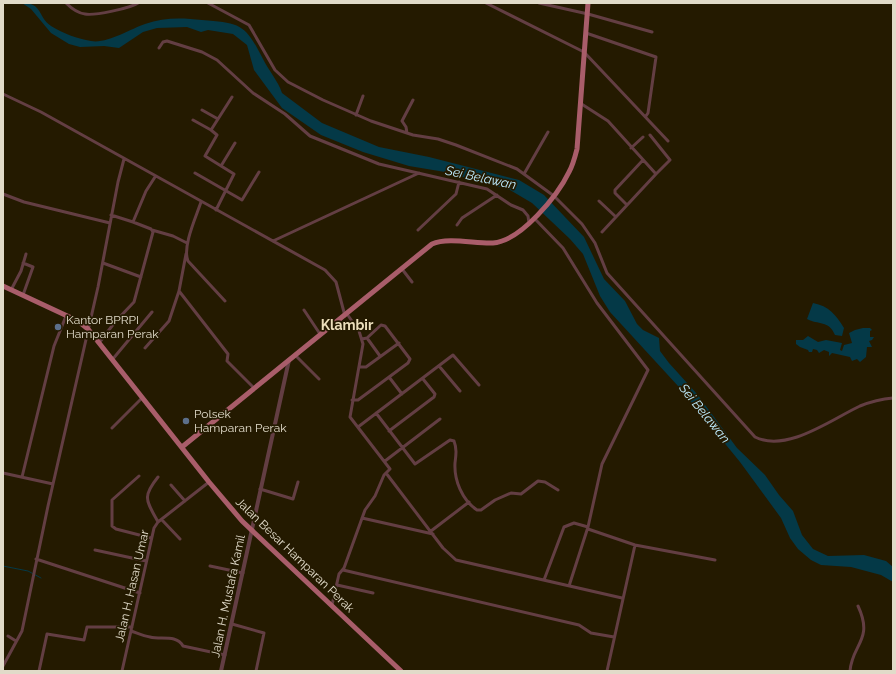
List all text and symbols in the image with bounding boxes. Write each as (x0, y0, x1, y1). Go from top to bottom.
water label: Sei Belawan (443, 162, 518, 192)
place label: Kantor BPRPI Hamparan Perak (66, 313, 159, 341)
district label: Klambir (321, 317, 374, 333)
marker: Kantor BPRPI Hamparan Perak (53, 322, 63, 332)
water label: Sei Belawan (676, 380, 733, 446)
place label: Polsek Hamparan Perak (194, 407, 287, 435)
marker: Polsek Hamparan Perak (181, 416, 191, 426)
street label: Jalan Besar Hamparan Perak (233, 495, 358, 616)
street label: Jalan H. Hasan Umar (112, 528, 152, 643)
street label: Jalan H. Mustafa Kamil (208, 533, 248, 659)

